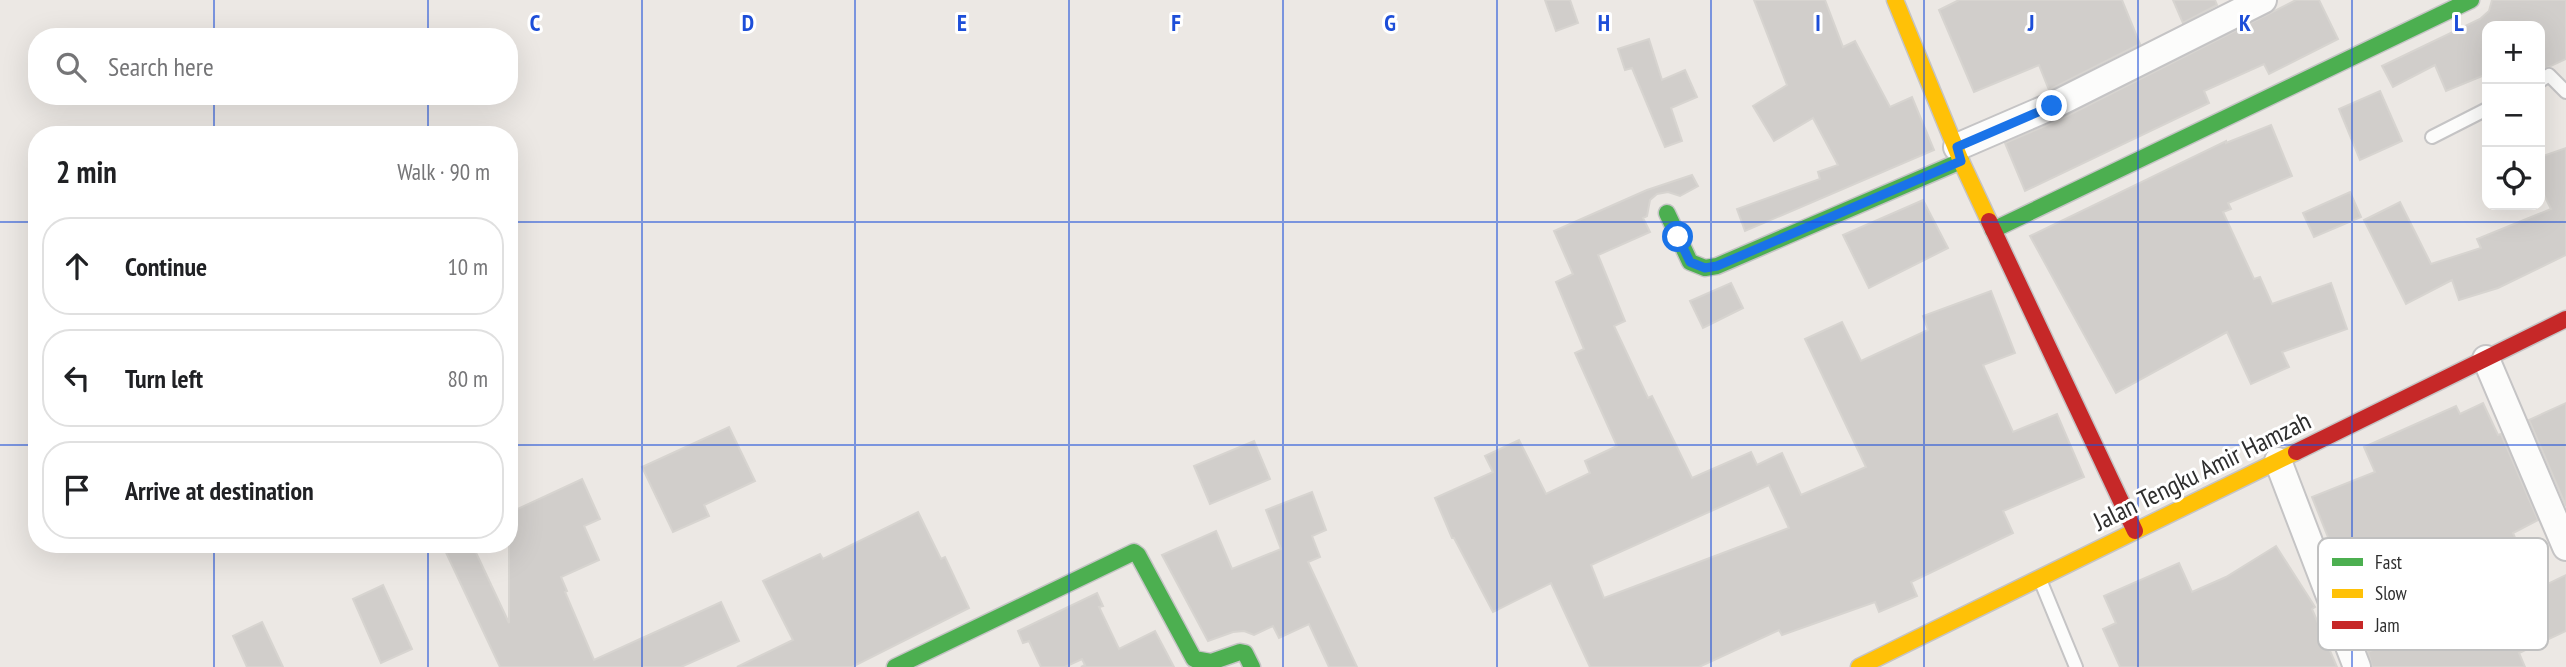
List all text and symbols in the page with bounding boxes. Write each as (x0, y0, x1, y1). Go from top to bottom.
text: C (530, 8, 541, 37)
text: D (742, 8, 754, 37)
text: E (957, 8, 967, 37)
text: F (1171, 8, 1181, 37)
text: G (1384, 8, 1396, 37)
text: H (1598, 8, 1610, 37)
text: I (1815, 8, 1821, 37)
text: J (2027, 8, 2034, 37)
text: K (2239, 8, 2251, 37)
text: L (2454, 8, 2464, 37)
map controls (2482, 21, 2545, 210)
button: + (2482, 21, 2545, 84)
search box (28, 28, 518, 105)
icon: search (52, 48, 90, 86)
text: Search here (108, 50, 214, 83)
button: − (2482, 84, 2545, 147)
route end (2036, 90, 2067, 121)
button: locate (2482, 147, 2545, 210)
text: 2 min (56, 152, 117, 191)
text: Walk · 90 m (397, 157, 490, 186)
route start (1662, 221, 1693, 252)
icon: ahead (58, 247, 96, 285)
text: Continue (125, 250, 207, 283)
text: 10 m (447, 252, 488, 281)
icon: left (58, 359, 96, 397)
text: Turn left (125, 362, 203, 395)
text: 80 m (447, 364, 488, 393)
street label: Jalan Tengku Amir Hamzah (2087, 404, 2316, 538)
icon: arrive (58, 471, 96, 509)
text: Arrive at destination (125, 474, 314, 507)
legend (2318, 538, 2548, 650)
text: Fast (2375, 550, 2403, 574)
text: Slow (2375, 581, 2408, 605)
text: Jam (2374, 613, 2400, 637)

